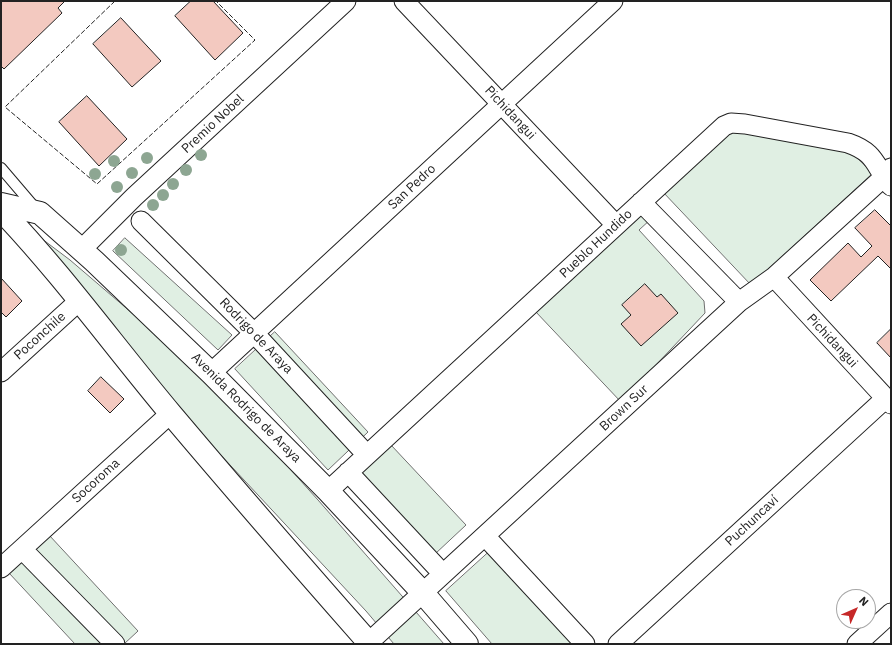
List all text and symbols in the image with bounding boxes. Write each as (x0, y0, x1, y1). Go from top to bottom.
street label: Pichidangui (481, 83, 539, 143)
street label: Premio Nobel (179, 91, 247, 157)
street label: San Pedro (385, 161, 439, 213)
street label: Pueblo Hundido (557, 206, 635, 282)
street label: Rodrigo de Araya (216, 295, 296, 377)
street label: Poconchile (11, 309, 69, 363)
street label: Pichidangui (803, 311, 861, 371)
street label: Avenida Rodrigo de Araya (188, 350, 304, 466)
street label: Brown Sur (597, 382, 651, 434)
street label: Socoroma (69, 456, 123, 506)
street label: Puchuncaví (722, 492, 782, 550)
north arrow (836, 589, 876, 629)
text: N (856, 593, 872, 609)

